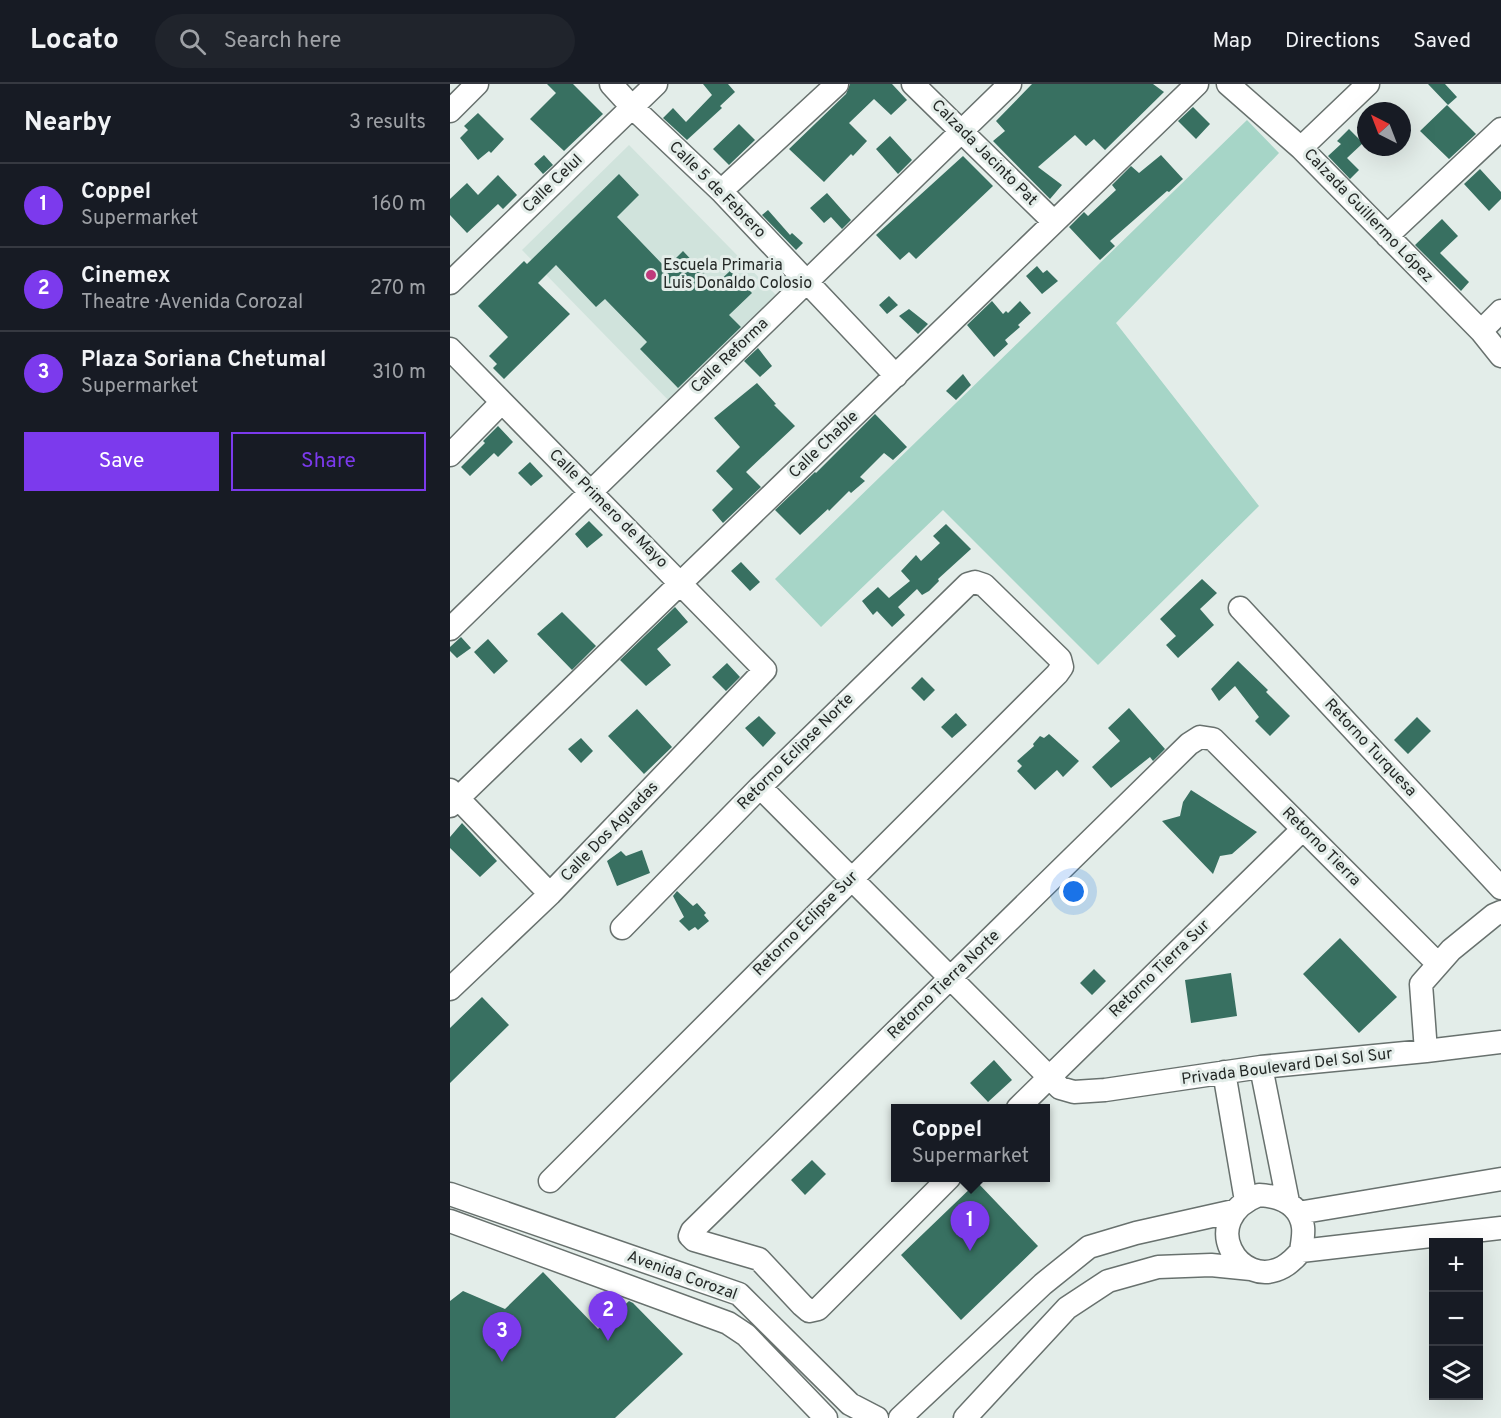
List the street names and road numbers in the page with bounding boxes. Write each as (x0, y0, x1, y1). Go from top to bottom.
street label: Calzada Jacinto Pat (927, 96, 1041, 210)
street label: Calle 5 de Febrero (664, 137, 770, 243)
street label: Calzada Guillermo López (1299, 145, 1437, 287)
street label: Calle Celul (519, 150, 587, 218)
street label: Calle Reforma (687, 314, 773, 398)
street label: Calle Chable (785, 407, 863, 483)
street label: Calle Primero de Mayo (544, 445, 672, 573)
street label: Retorno Eclipse Norte (734, 690, 858, 814)
street label: Retorno Turquesa (1320, 695, 1420, 801)
street label: Calle Dos Aguadas (557, 778, 663, 886)
street label: Retorno Tierra (1277, 803, 1365, 891)
street label: Retorno Eclipse Sur (749, 867, 863, 981)
street label: Retorno Tierra Sur (1106, 916, 1214, 1022)
street label: Retorno Tierra Norte (884, 926, 1004, 1044)
street label: Privada Boulevard Del Sol Sur (1180, 1044, 1394, 1090)
street label: Avenida Corozal (624, 1247, 740, 1305)

